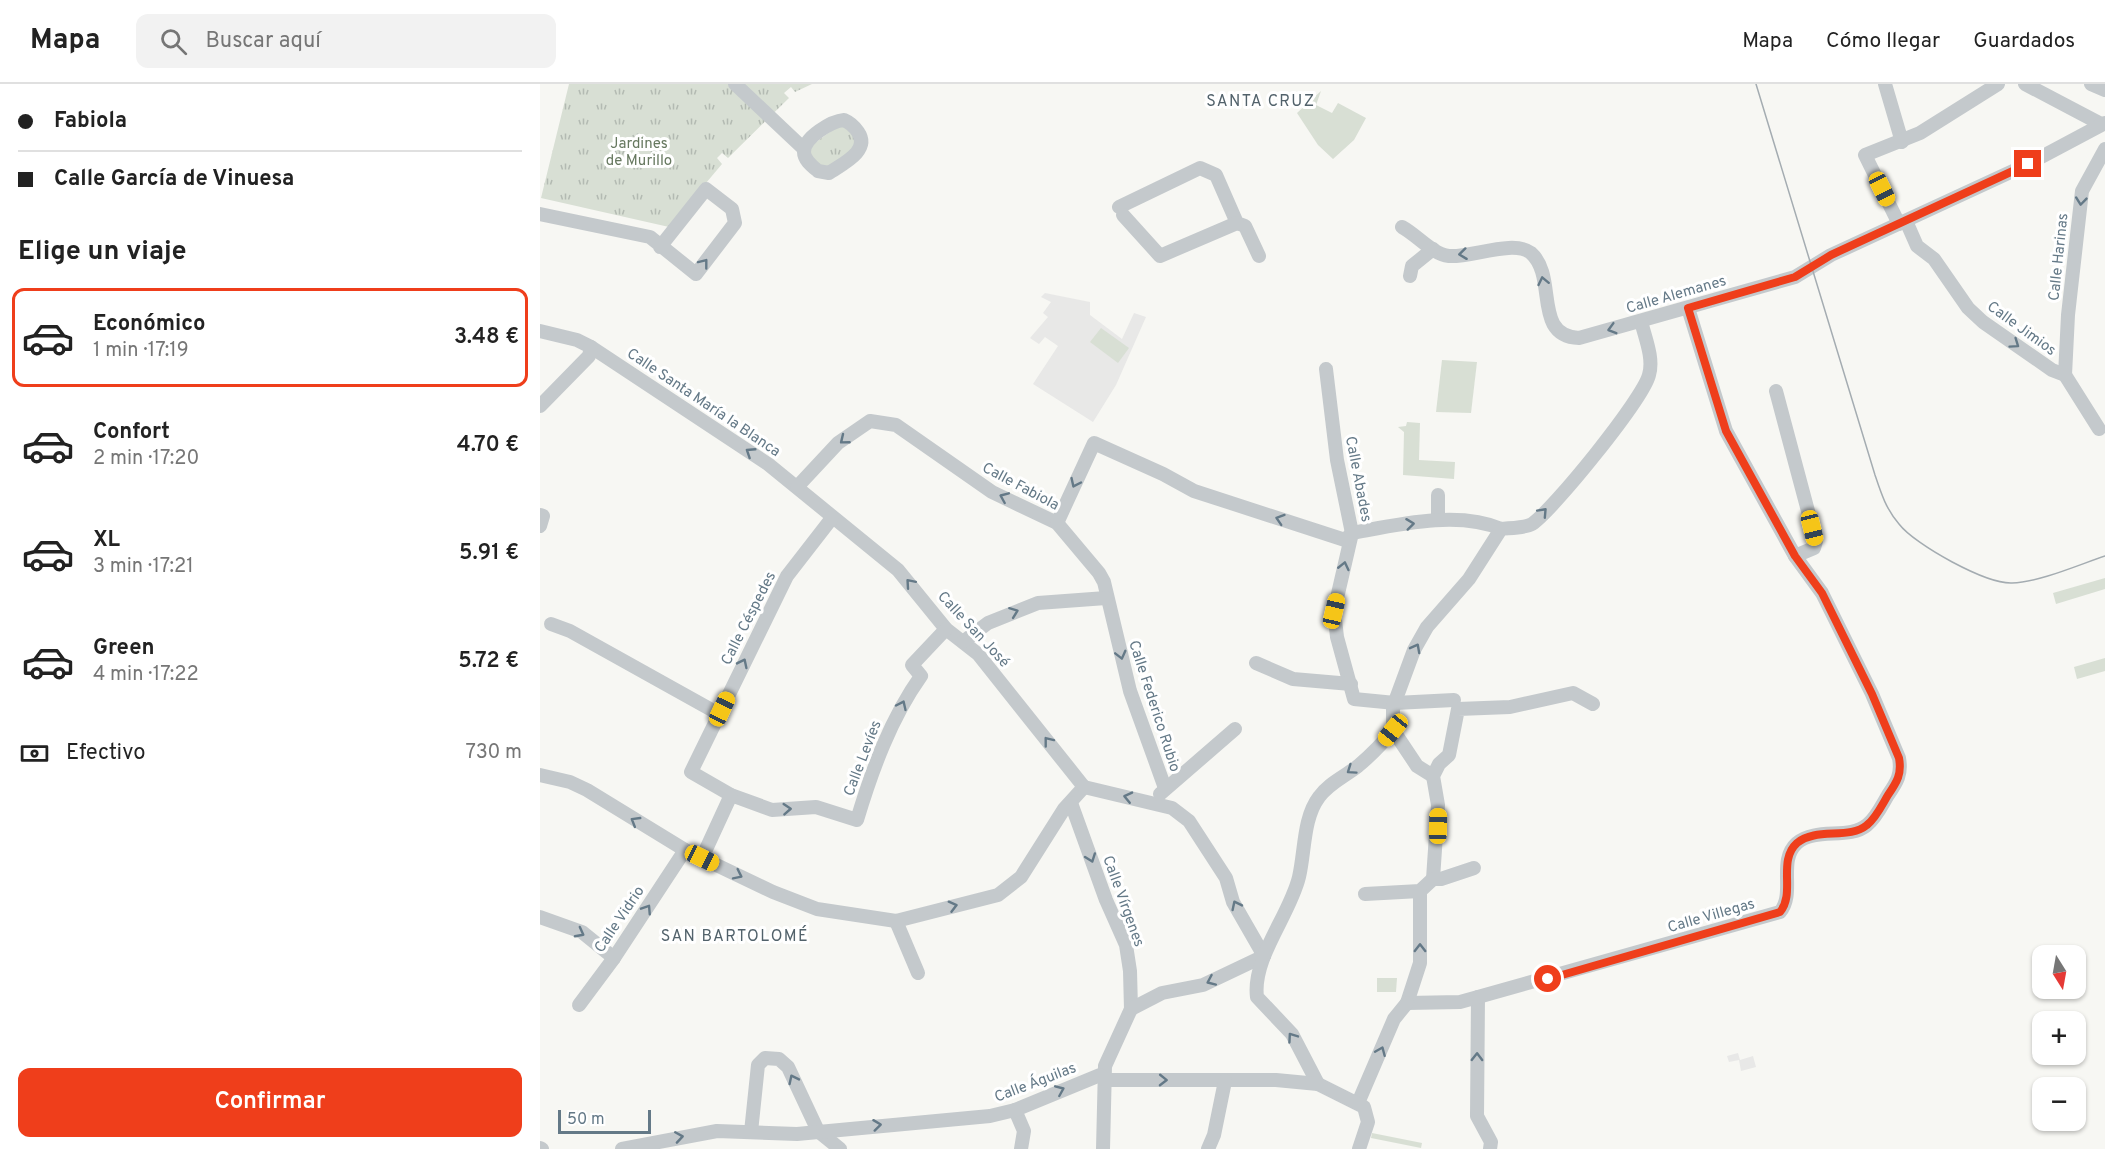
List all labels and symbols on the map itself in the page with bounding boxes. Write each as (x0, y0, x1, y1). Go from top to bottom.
district label: SANTA CRUZ (1206, 92, 1316, 112)
park label: Jardines de Murillo (606, 135, 672, 171)
route end (2014, 150, 2041, 177)
car (1866, 169, 1898, 209)
one-way arrow (2075, 197, 2087, 206)
street label: Calle Harinas (2045, 212, 2074, 302)
one-way arrow (1459, 247, 1468, 260)
one-way arrow (697, 259, 708, 270)
street label: Calle Alemanes (1624, 272, 1729, 319)
one-way arrow (1538, 277, 1551, 287)
street label: Calle Jimios (1983, 298, 2059, 361)
one-way arrow (1607, 322, 1618, 334)
one-way arrow (2008, 337, 2019, 348)
street label: Calle Santa María la Blanca (623, 345, 784, 462)
one-way arrow (839, 433, 850, 444)
street label: Calle Abades (1340, 435, 1375, 524)
one-way arrow (746, 448, 756, 460)
street label: Calle Fabiola (978, 459, 1062, 516)
one-way arrow (1070, 476, 1082, 487)
one-way arrow (999, 492, 1010, 504)
car (1799, 508, 1825, 548)
one-way arrow (1536, 509, 1547, 519)
one-way arrow (1275, 513, 1285, 526)
one-way arrow (1405, 518, 1414, 530)
one-way arrow (1337, 561, 1350, 571)
street label: Calle Céspedes (718, 569, 781, 669)
one-way arrow (906, 579, 917, 590)
street label: Calle San José (933, 588, 1013, 672)
car (1321, 591, 1347, 631)
one-way arrow (1008, 607, 1019, 620)
street label: Calle Federico Rubio (1123, 638, 1184, 775)
one-way arrow (1408, 643, 1420, 654)
one-way arrow (1113, 650, 1126, 660)
one-way arrow (735, 658, 747, 669)
car (706, 689, 738, 729)
one-way arrow (895, 701, 907, 712)
car (1375, 710, 1411, 750)
street label: Calle Levíes (840, 718, 887, 799)
one-way arrow (1044, 736, 1055, 747)
one-way arrow (1347, 763, 1358, 774)
one-way arrow (1123, 791, 1133, 804)
one-way arrow (783, 803, 792, 816)
car (1429, 808, 1447, 844)
one-way arrow (631, 816, 641, 828)
car (682, 842, 722, 874)
one-way arrow (1083, 852, 1096, 863)
street label: Calle Vírgenes (1097, 853, 1148, 950)
one-way arrow (731, 868, 742, 880)
street label: Calle Vidrio (591, 883, 649, 957)
street label: Calle Villegas (1666, 895, 1757, 938)
one-way arrow (947, 900, 957, 913)
one-way arrow (1231, 901, 1243, 912)
one-way arrow (639, 904, 650, 915)
district label: SAN BARTOLOMÉ (661, 925, 809, 947)
one-way arrow (573, 926, 584, 937)
one-way arrow (1414, 944, 1426, 953)
north arrow (2032, 945, 2086, 999)
route start (1534, 965, 1561, 992)
one-way arrow (1206, 974, 1217, 986)
one-way arrow (1288, 1032, 1299, 1043)
one-way arrow (1374, 1047, 1386, 1058)
one-way arrow (1470, 1053, 1483, 1062)
street label: Calle Águilas (992, 1058, 1079, 1108)
one-way arrow (789, 1074, 801, 1085)
one-way arrow (1159, 1074, 1168, 1087)
one-way arrow (1054, 1085, 1065, 1097)
scale bar (558, 1107, 651, 1134)
one-way arrow (872, 1120, 881, 1132)
one-way arrow (675, 1131, 684, 1143)

